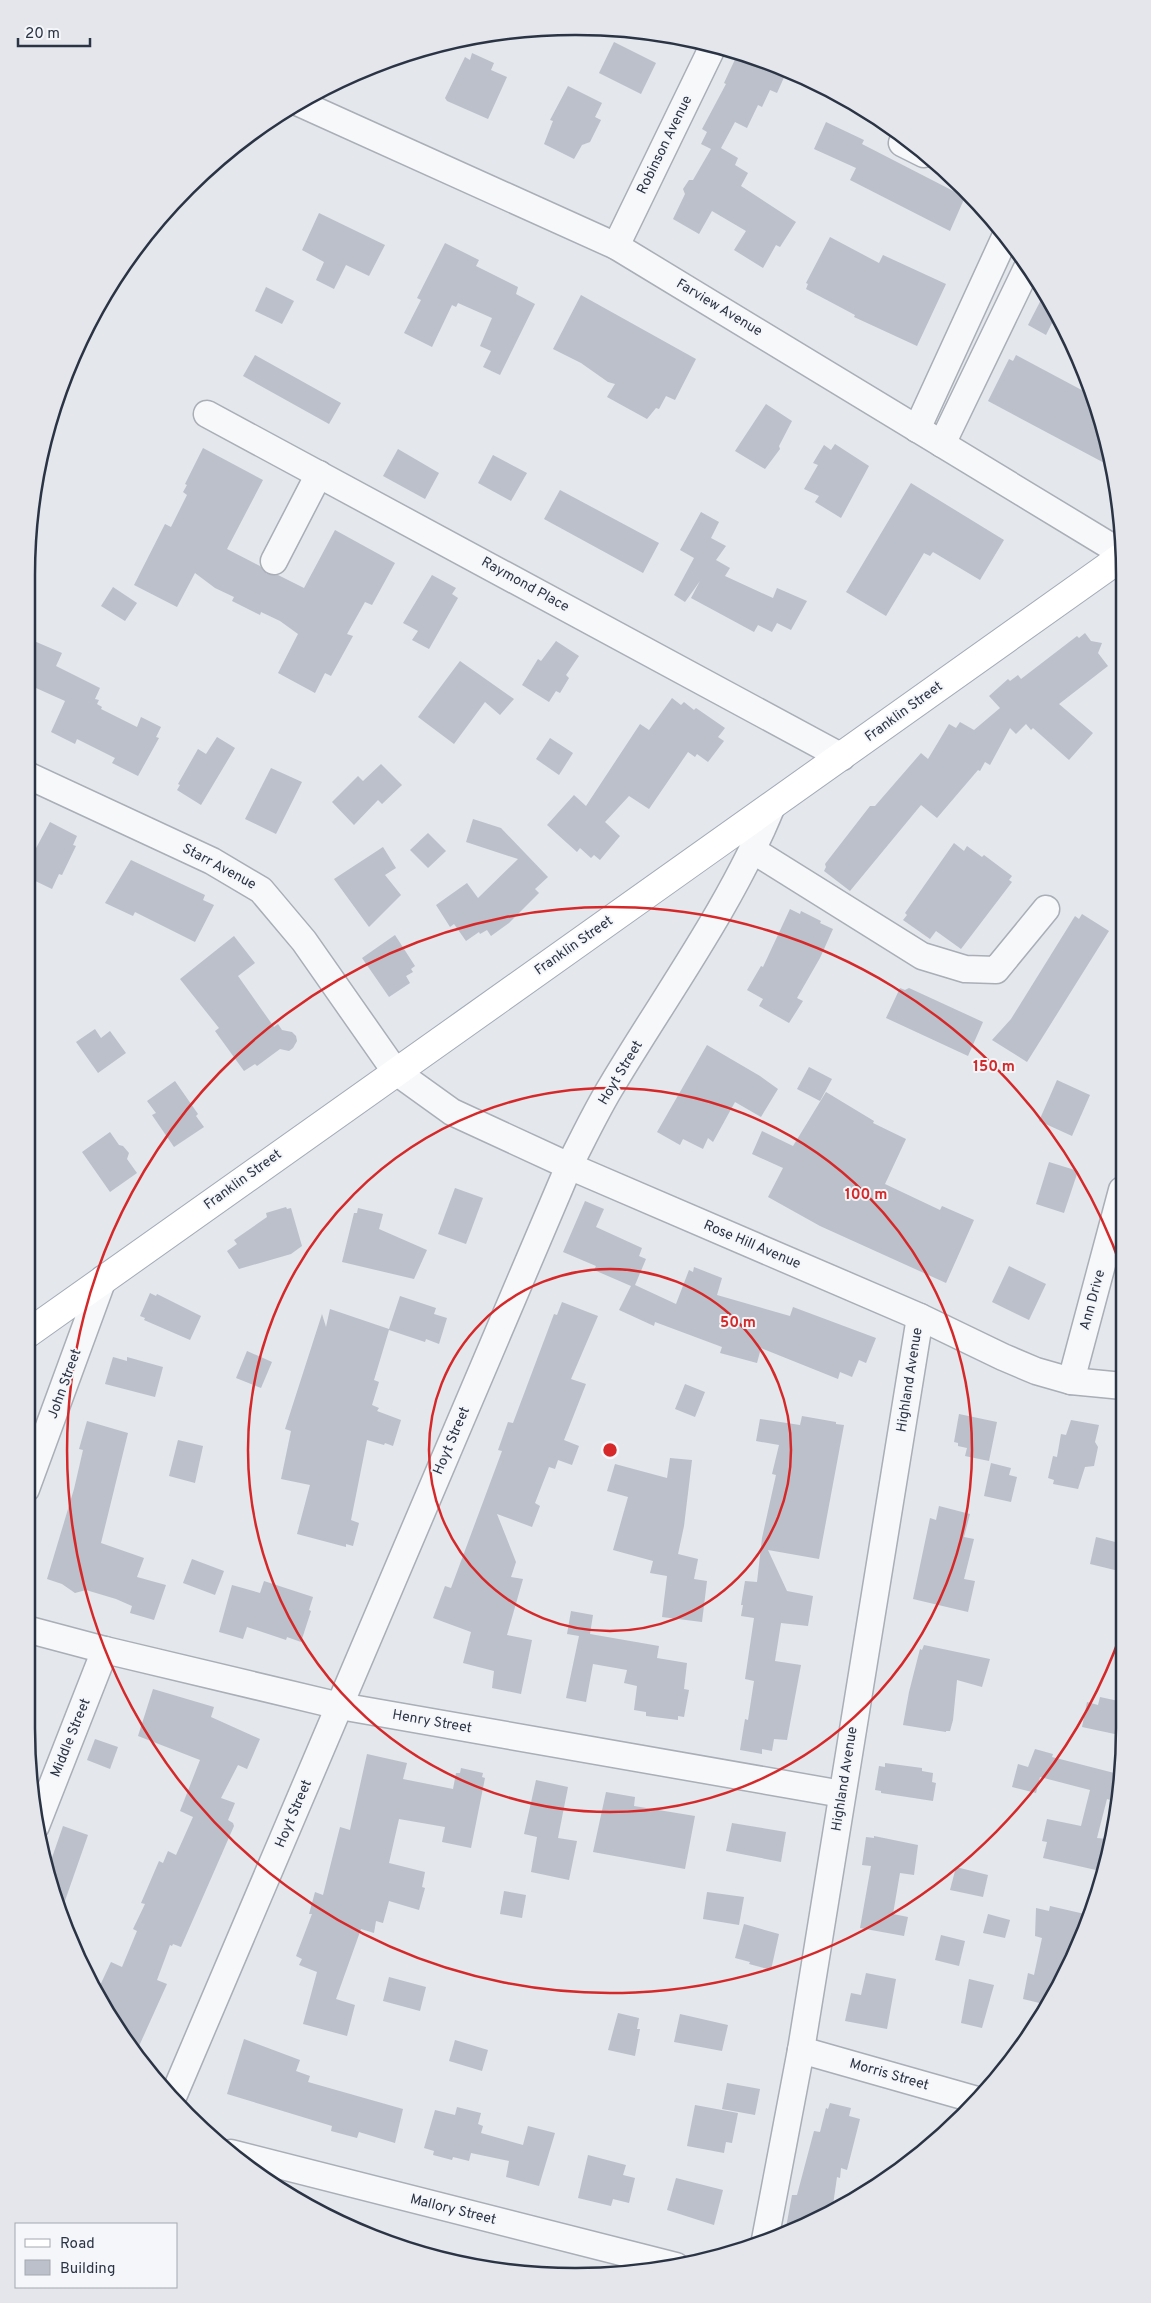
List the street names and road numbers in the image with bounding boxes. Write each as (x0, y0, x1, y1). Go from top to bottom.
street label: Robinson Avenue (634, 93, 696, 197)
street label: Farview Avenue (673, 276, 765, 340)
street label: Raymond Place (478, 554, 572, 616)
street label: Franklin Street (862, 678, 946, 746)
street label: Starr Avenue (179, 840, 259, 894)
street label: Franklin Street (532, 913, 616, 979)
street label: Hoyt Street (595, 1038, 647, 1108)
street label: Franklin Street (201, 1146, 285, 1214)
street label: Rose Hill Avenue (701, 1217, 803, 1273)
street label: Ann Drive (1077, 1268, 1109, 1332)
street label: Highland Avenue (893, 1326, 927, 1434)
street label: John Street (44, 1347, 86, 1421)
street label: Hoyt Street (430, 1404, 474, 1478)
street label: Middle Street (47, 1696, 95, 1780)
street label: Henry Street (391, 1707, 473, 1737)
street label: Highland Avenue (828, 1725, 862, 1833)
street label: Hoyt Street (272, 1777, 316, 1851)
street label: Morris Street (847, 2056, 931, 2094)
street label: Mallory Street (408, 2191, 498, 2229)

